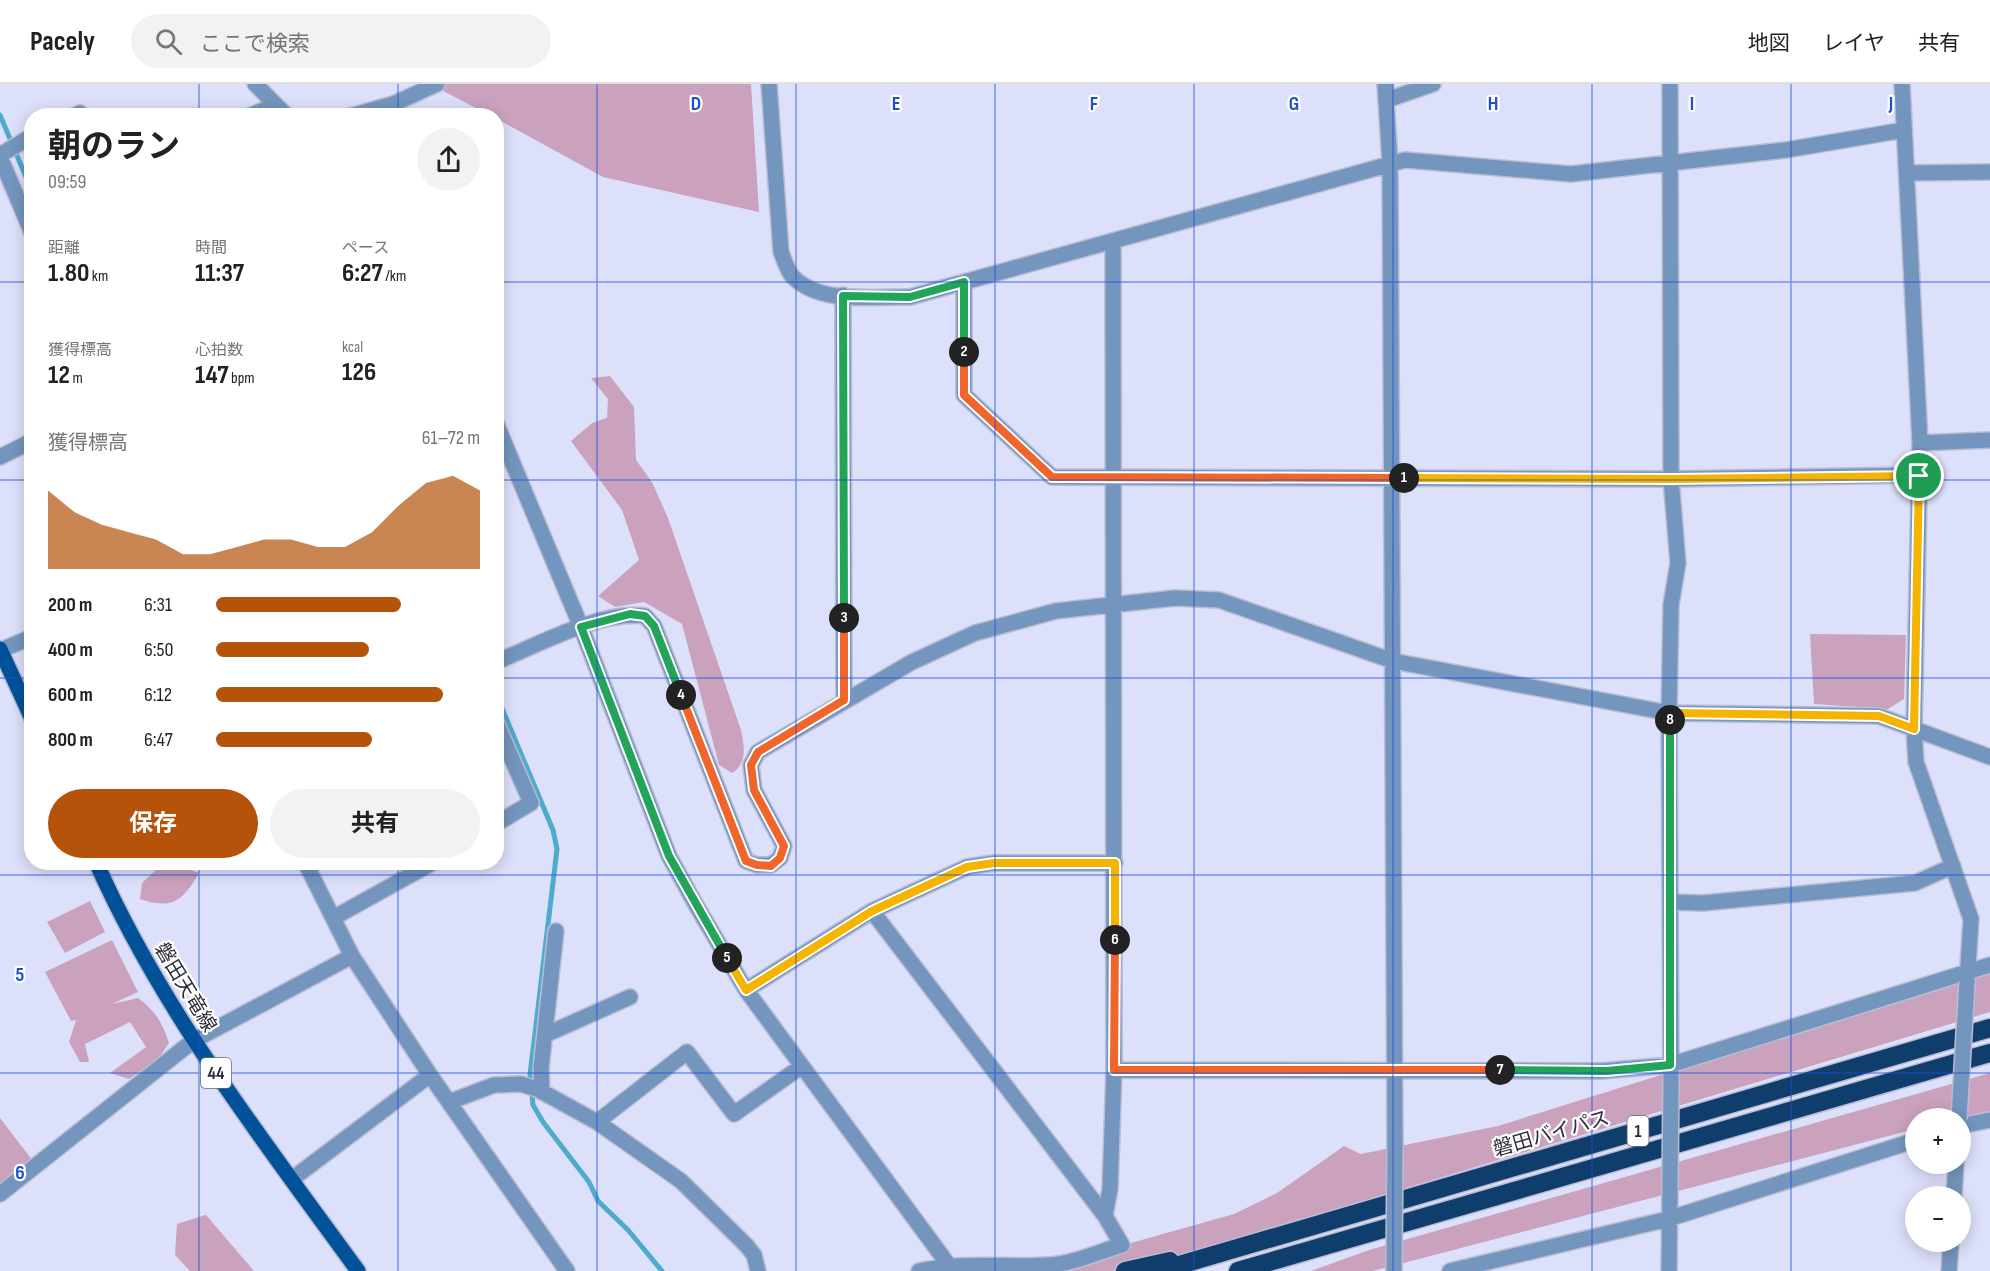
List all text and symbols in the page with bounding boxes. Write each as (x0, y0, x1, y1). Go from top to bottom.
search box (131, 14, 551, 68)
text: Pacely (30, 25, 95, 58)
icon: search (152, 25, 185, 58)
text: ここで検索 (200, 31, 310, 58)
text: 地図 (1748, 31, 1790, 56)
text: レイヤ (1823, 31, 1885, 56)
text: 共有 (1918, 31, 1960, 56)
text: D (691, 92, 701, 116)
text: E (892, 92, 900, 116)
text: F (1090, 92, 1098, 116)
text: G (1289, 92, 1299, 116)
text: H (1488, 92, 1498, 116)
text: I (1690, 92, 1694, 116)
text: J (1888, 92, 1893, 116)
text: 朝のラン (48, 127, 180, 167)
button: share (417, 128, 480, 191)
text: 09:59 (48, 170, 86, 194)
text: 距離 (48, 239, 80, 258)
text: 時間 (195, 239, 227, 258)
text: ペース (342, 239, 389, 258)
text: 1.80 (48, 258, 89, 289)
text: 11:37 (195, 258, 244, 289)
text: 6:27 (342, 258, 383, 289)
text: km (89, 267, 108, 286)
text: /km (383, 267, 406, 286)
pin: 2 (949, 337, 979, 367)
text: kcal (342, 338, 363, 357)
text: 獲得標高 (48, 341, 112, 360)
text: 心拍数 (195, 341, 243, 360)
text: 2 (960, 342, 968, 361)
text: 126 (342, 357, 376, 388)
text: 12 (48, 360, 70, 391)
text: 147 (195, 360, 229, 391)
text: m (70, 369, 83, 388)
text: bpm (229, 369, 255, 388)
text: 61–72 m (422, 426, 480, 450)
text: 獲得標高 (48, 431, 128, 455)
pin (1893, 450, 1944, 501)
icon: arrive (1902, 459, 1935, 492)
pin: 1 (1389, 463, 1419, 493)
text: 1 (1401, 468, 1407, 487)
text: 200 m (48, 593, 92, 617)
text: 6:31 (144, 593, 172, 617)
pin: 3 (829, 603, 859, 633)
text: 3 (840, 608, 848, 627)
text: 400 m (48, 638, 93, 662)
text: 6:50 (144, 638, 173, 662)
pin: 4 (666, 680, 696, 710)
text: 600 m (48, 683, 93, 707)
text: 6:12 (144, 683, 172, 707)
text: 4 (677, 685, 685, 704)
pin: 8 (1655, 705, 1685, 735)
text: 8 (1666, 710, 1674, 729)
text: 800 m (48, 728, 93, 752)
text: 6:47 (144, 728, 173, 752)
button: 保存 (48, 789, 258, 858)
button: 共有 (270, 789, 480, 858)
pin: 6 (1100, 925, 1130, 955)
text: 6 (1111, 930, 1119, 949)
street label: 磐田天竜線 (149, 938, 221, 1037)
pin: 5 (712, 943, 742, 973)
text: 5 (723, 948, 731, 967)
text: 5 (16, 963, 25, 987)
pin: 7 (1485, 1055, 1515, 1085)
road number: 44 (201, 1058, 231, 1088)
text: 7 (1497, 1060, 1503, 1079)
street label: 磐田バイパス (1490, 1106, 1612, 1162)
map controls (1905, 1108, 1971, 1252)
button: + (1905, 1108, 1971, 1174)
road number: 1 (1628, 1116, 1648, 1146)
text: 6 (15, 1161, 25, 1185)
button: − (1905, 1186, 1971, 1252)

